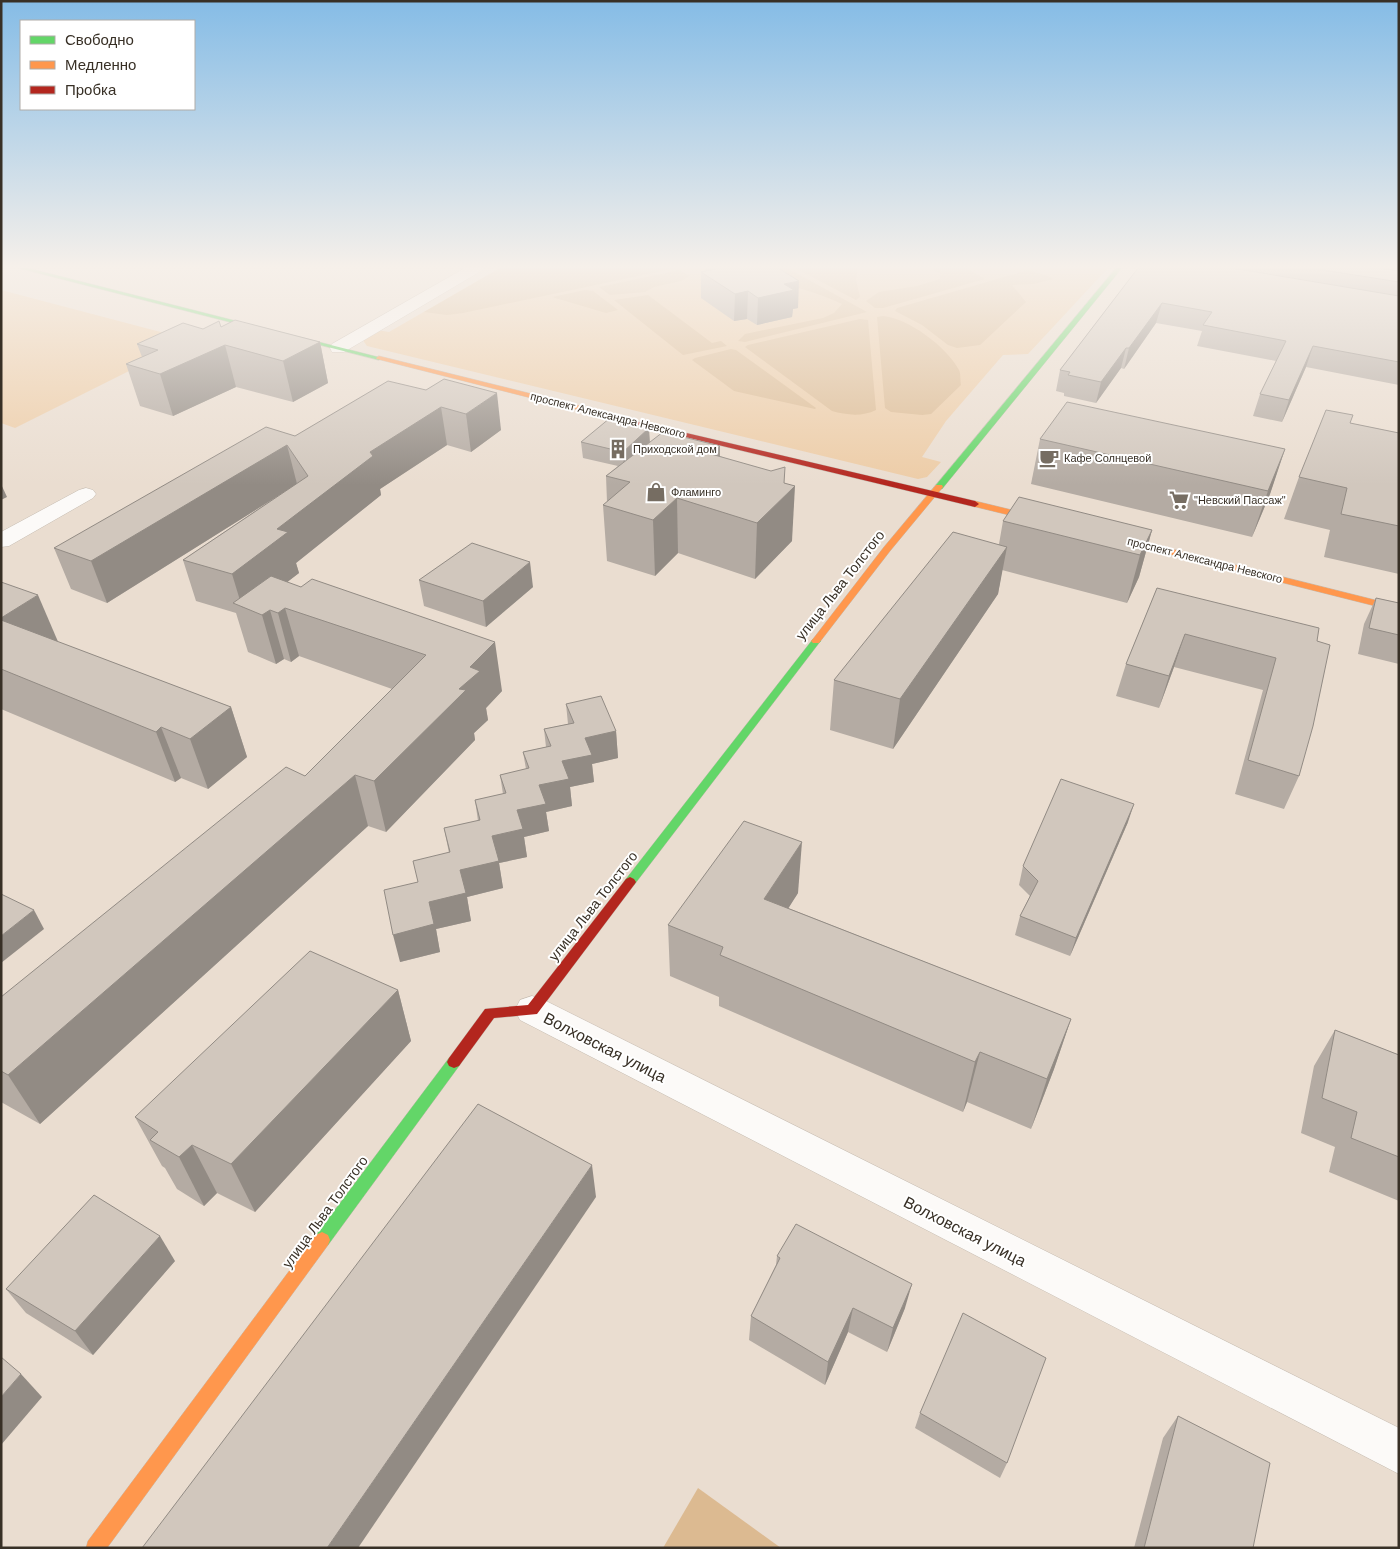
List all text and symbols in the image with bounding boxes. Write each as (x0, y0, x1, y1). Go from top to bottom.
legend (20, 20, 195, 110)
text: Свободно (65, 31, 134, 48)
text: Медленно (65, 56, 136, 73)
text: Пробка (65, 81, 117, 98)
street label: проспект Александра Невского (529, 390, 687, 440)
building icon: Приходской дом (607, 438, 629, 460)
place label: Приходской дом (633, 443, 717, 455)
cafe icon: Кафе Солнцевой (1038, 447, 1060, 469)
place label: Кафе Солнцевой (1064, 452, 1151, 464)
shop icon: Фламинго (645, 481, 667, 503)
place label: Фламинго (671, 486, 721, 498)
supermarket icon: "Невский Пассаж" (1168, 489, 1190, 511)
place label: "Невский Пассаж" (1194, 494, 1286, 506)
street label: улица Льва Толстого (792, 527, 888, 643)
street label: проспект Александра Невского (1126, 535, 1284, 585)
street label: улица Льва Толстого (545, 848, 641, 964)
street label: Волховская улица (541, 1009, 669, 1086)
street label: улица Льва Толстого (279, 1153, 371, 1271)
street label: Волховская улица (901, 1193, 1029, 1270)

